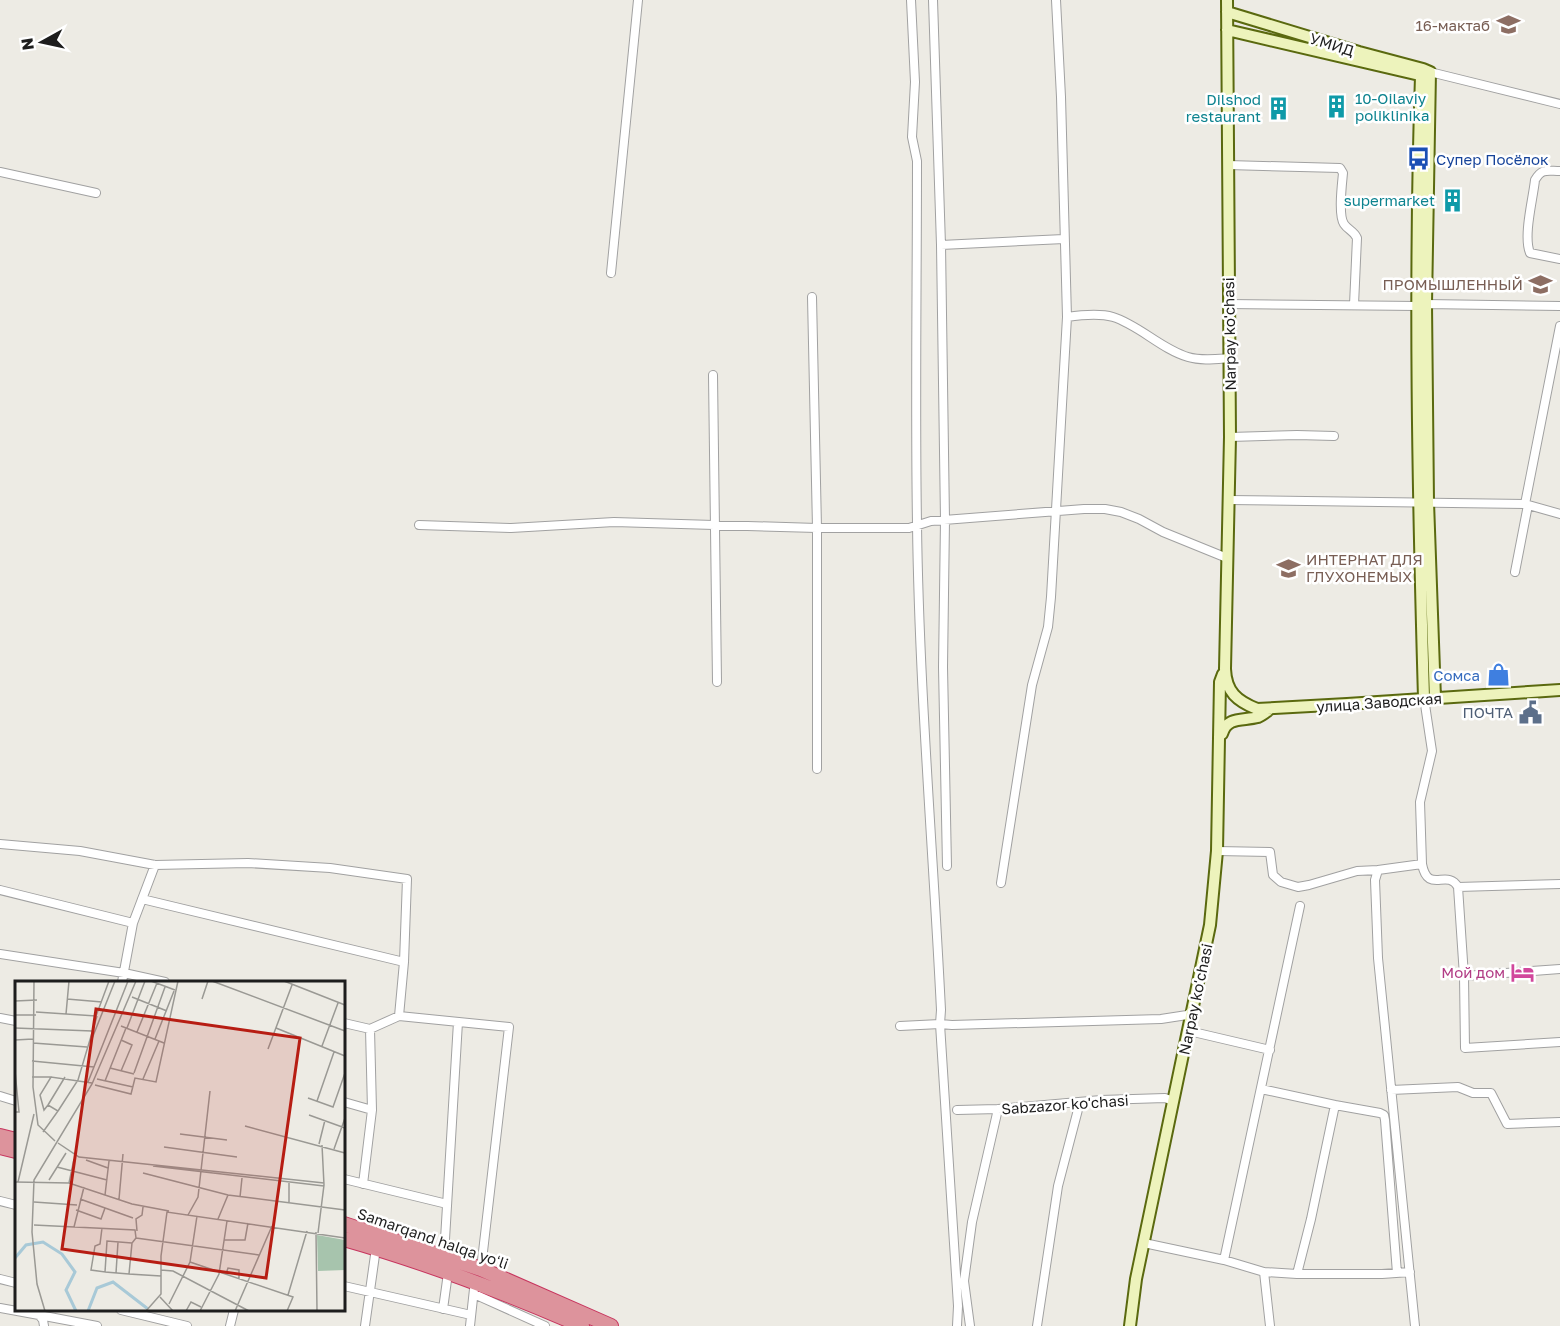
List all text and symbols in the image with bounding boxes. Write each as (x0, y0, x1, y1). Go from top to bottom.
north arrow (12, 12, 72, 72)
school or university icon: 16-мактаб (1495, 12, 1521, 38)
place label: 16-мактаб (1416, 16, 1490, 34)
street label: УМИД (1308, 29, 1356, 59)
text: N (16, 37, 38, 52)
place label: 10-Oilaviy poliklinika (1355, 89, 1429, 124)
place label: Dilshod restaurant (1186, 90, 1261, 125)
building icon: 10-Oilaviy poliklinika (1324, 94, 1350, 120)
building icon: Dilshod restaurant (1266, 95, 1292, 121)
bus stop icon: Супер Посёлок (1405, 146, 1431, 172)
place label: Супер Посёлок (1436, 150, 1549, 168)
building icon: supermarket (1440, 187, 1466, 213)
place label: supermarket (1344, 191, 1435, 209)
school or university icon: ПРОМЫШЛЕННЫЙ (1528, 271, 1554, 297)
place label: ПРОМЫШЛЕННЫЙ (1383, 275, 1523, 293)
street label: Narpay ko'chasi (1219, 277, 1239, 391)
place label: ИНТЕРНАТ ДЛЯ ГЛУХОНЕМЫХ (1306, 550, 1423, 585)
school or university icon: ИНТЕРНАТ ДЛЯ ГЛУХОНЕМЫХ (1275, 555, 1301, 581)
shop icon: Сомса (1485, 662, 1511, 688)
place label: Сомса (1433, 666, 1480, 684)
street label: улица Заводская (1316, 689, 1442, 715)
public building icon: ПОЧТА (1518, 699, 1544, 725)
place label: ПОЧТА (1462, 703, 1513, 721)
street label: Narpay ko'chasi (1174, 942, 1216, 1056)
hotel icon: Мой дом (1510, 959, 1536, 985)
place label: Мой дом (1441, 963, 1505, 981)
inset map (15, 981, 345, 1311)
street label: Sabzazor ko'chasi (1001, 1091, 1129, 1117)
street label: Samarqand halqa yoʻli (355, 1204, 511, 1272)

